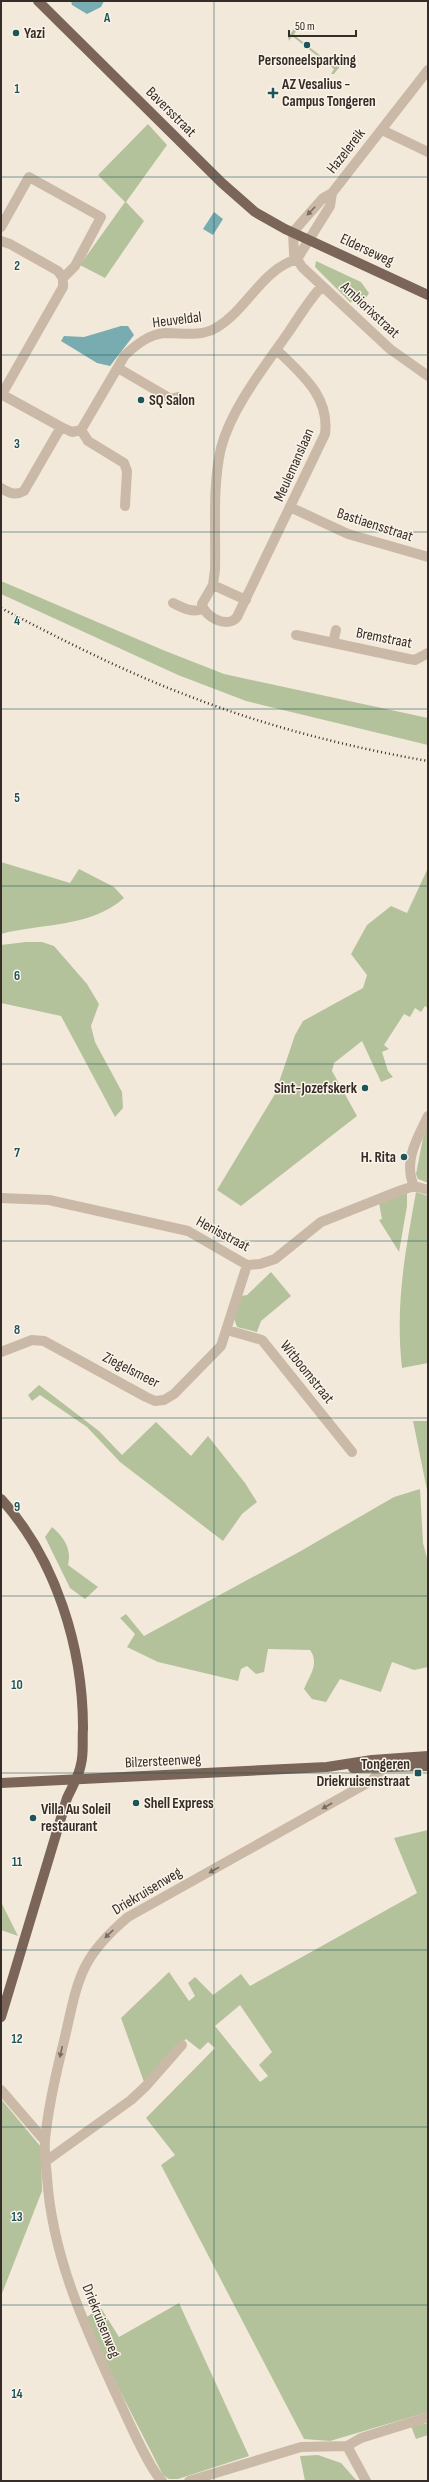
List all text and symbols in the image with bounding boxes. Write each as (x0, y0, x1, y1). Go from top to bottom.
text: A (103, 10, 111, 26)
scale bar (289, 12, 356, 38)
text: 50 m (295, 19, 315, 34)
place label: Yazi (24, 24, 45, 43)
marker: Yazi (11, 28, 21, 38)
marker: Personeelsparking (302, 40, 312, 50)
place label: Personeelsparking (258, 51, 357, 70)
place label: AZ Vesalius - Campus Tongeren (281, 75, 376, 111)
text: 1 (14, 81, 20, 97)
street label: Baversstraat (142, 83, 200, 141)
marker: AZ Vesalius - Campus Tongeren (267, 87, 279, 99)
street label: Hazelereik (322, 124, 370, 177)
one-way arrow (306, 206, 316, 216)
street label: Elderseweg (337, 229, 397, 271)
text: 2 (14, 258, 20, 274)
street label: Ambiorixstraat (336, 277, 404, 343)
street label: Heuveldal (151, 308, 203, 332)
place label: SQ Salon (149, 391, 195, 410)
marker: SQ Salon (136, 395, 146, 405)
street label: Meulemanslaan (269, 426, 319, 504)
text: 3 (14, 436, 20, 452)
street label: Bastiaensstraat (335, 504, 416, 546)
text: 4 (14, 613, 20, 629)
street label: Bremstraat (354, 623, 414, 653)
text: 5 (14, 790, 20, 806)
text: 6 (14, 968, 20, 984)
place label: Sint-Jozefskerk (274, 1079, 358, 1098)
marker: Sint-Jozefskerk (360, 1083, 370, 1093)
text: 7 (14, 1145, 20, 1161)
place label: H. Rita (361, 1148, 396, 1167)
marker: H. Rita (399, 1152, 409, 1162)
street label: Henisstraat (193, 1212, 254, 1256)
text: 8 (14, 1322, 20, 1338)
street label: Witboomstraat (276, 1337, 338, 1408)
street label: Ziegelsmeer (99, 1348, 163, 1393)
text: 9 (14, 1499, 20, 1515)
text: 10 (11, 1677, 23, 1693)
street label: Bilzersteenweg (124, 1750, 202, 1772)
place label: Tongeren Driekruisenstraat (316, 1755, 410, 1791)
marker: Tongeren Driekruisenstraat (413, 1768, 423, 1778)
place label: Shell Express (144, 1794, 214, 1813)
marker: Shell Express (131, 1798, 141, 1808)
place label: Villa Au Soleil restaurant (41, 1800, 111, 1836)
one-way arrow (322, 1803, 333, 1810)
marker: Villa Au Soleil restaurant (28, 1813, 38, 1823)
text: 11 (12, 1854, 22, 1870)
street label: Driekruisenweg (109, 1863, 185, 1919)
one-way arrow (208, 1866, 220, 1873)
one-way arrow (104, 1929, 114, 1938)
text: 12 (12, 2031, 23, 2047)
one-way arrow (58, 2046, 64, 2058)
text: 13 (12, 2209, 23, 2225)
street label: Driekruisenweg (78, 2281, 124, 2361)
text: 14 (11, 2386, 23, 2402)

